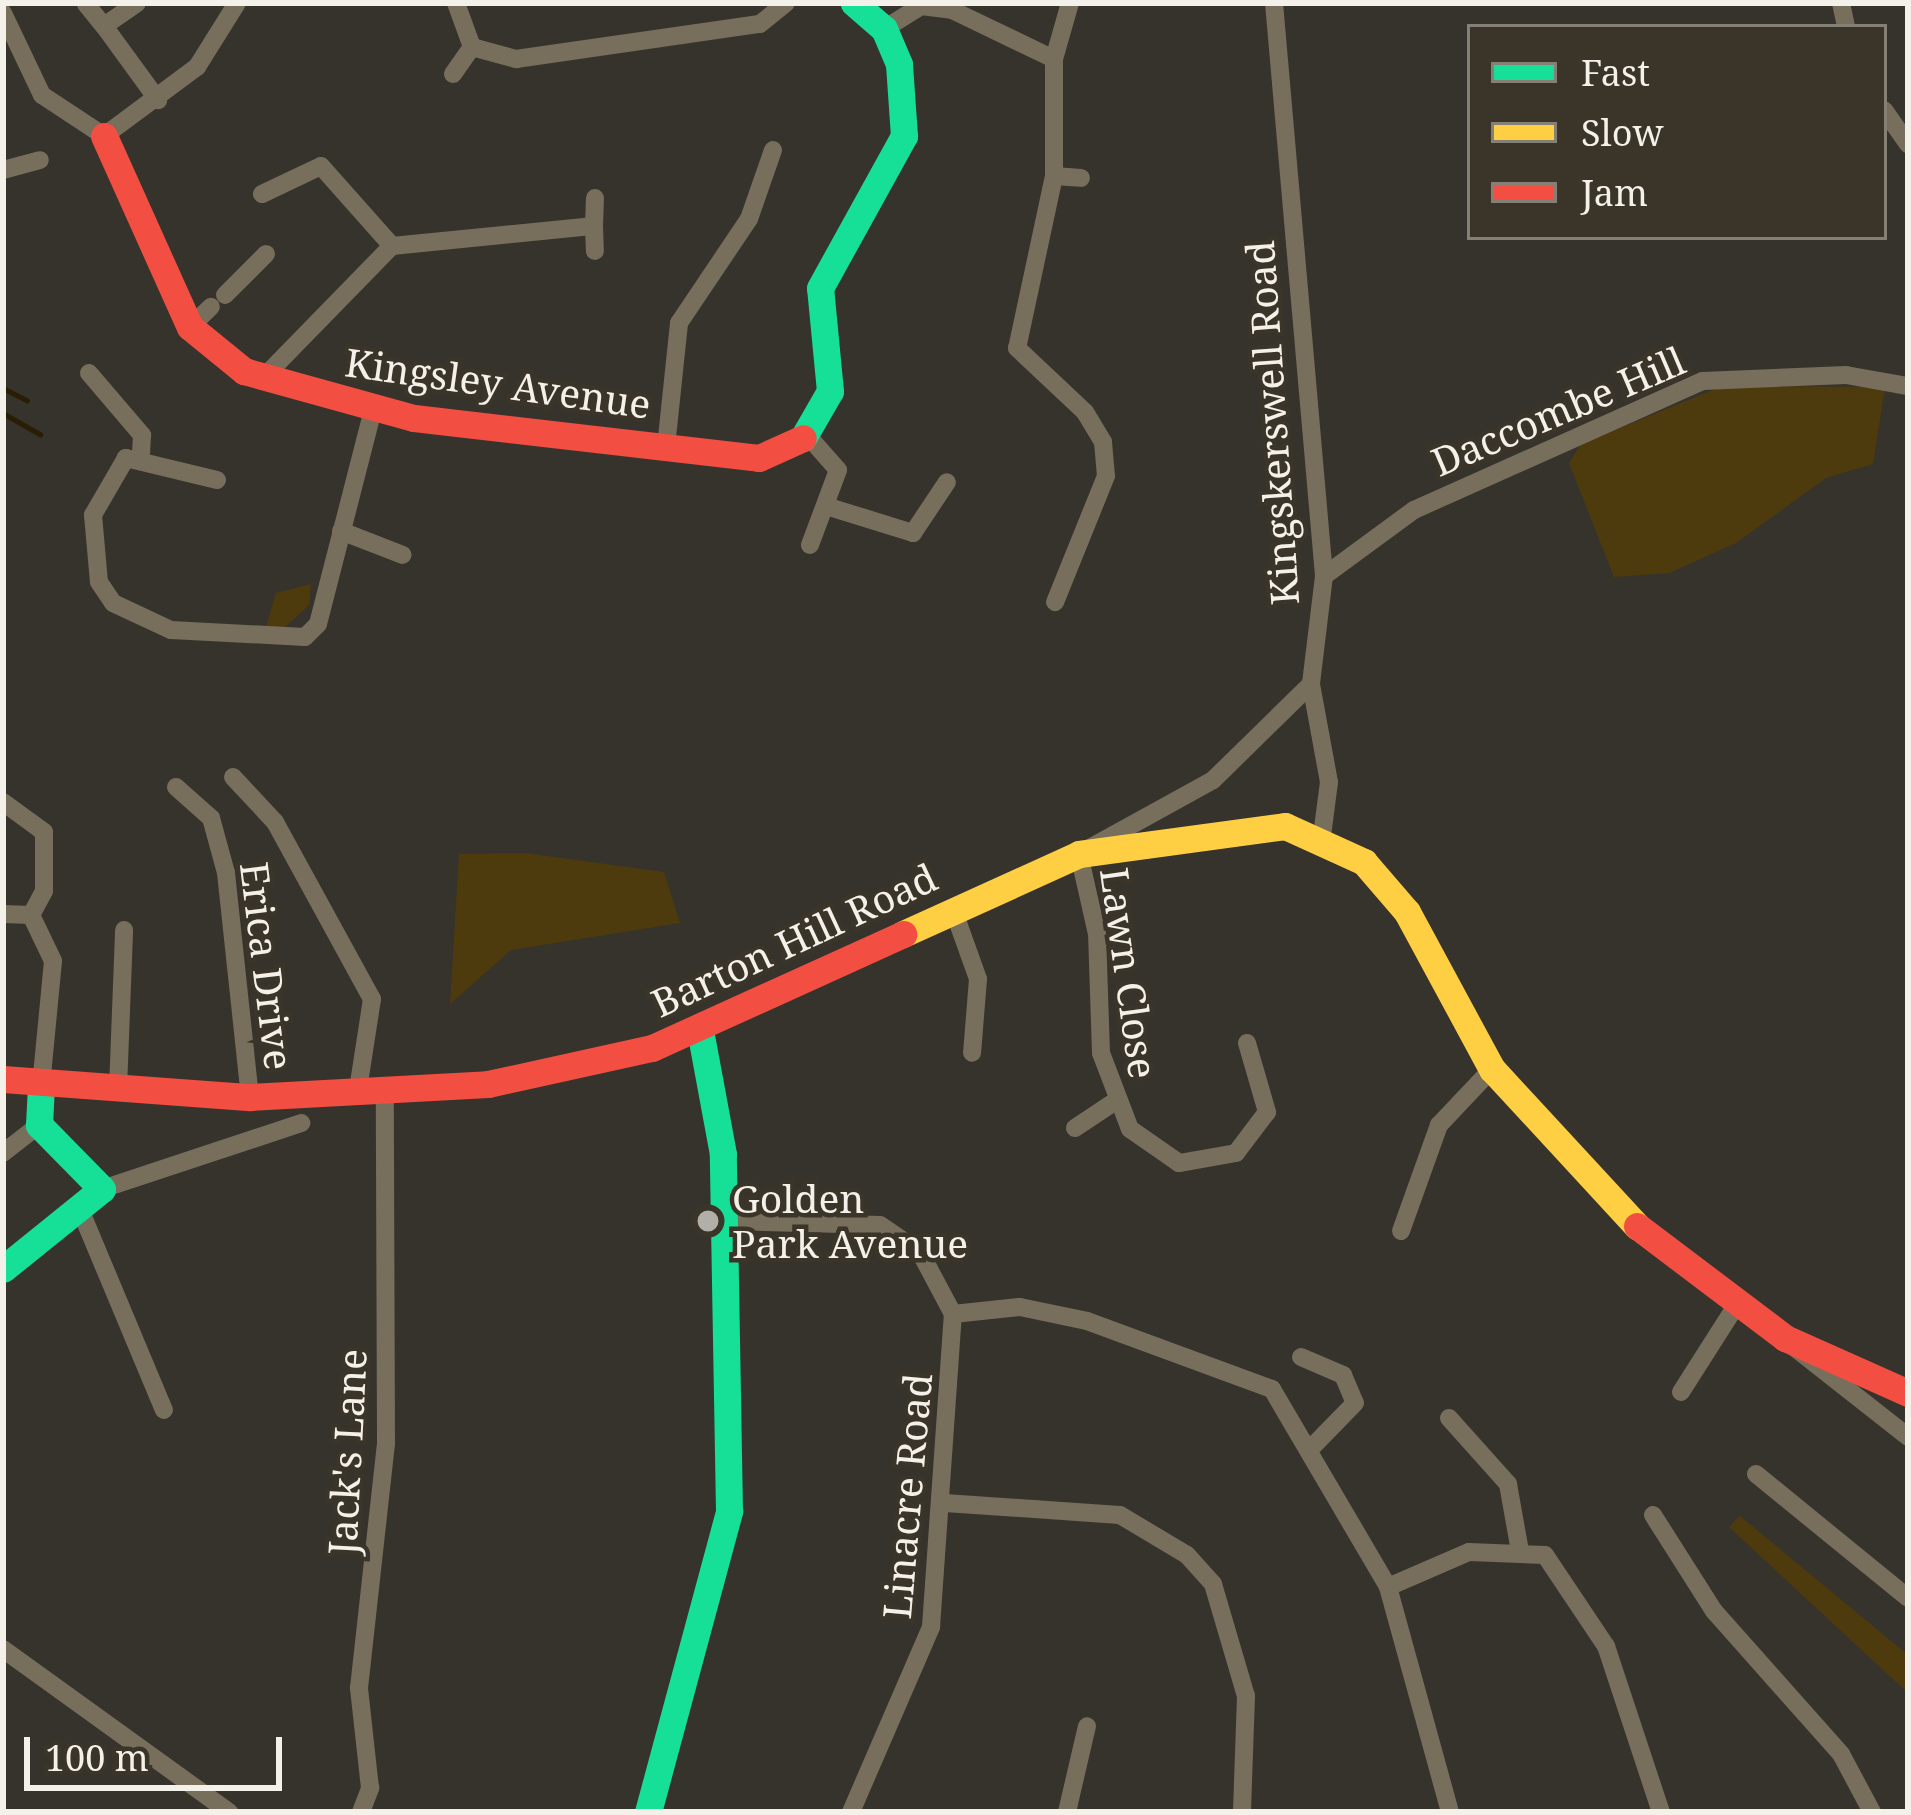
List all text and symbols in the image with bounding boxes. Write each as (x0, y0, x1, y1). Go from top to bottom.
legend (1467, 24, 1887, 240)
text: Fast (1581, 48, 1650, 97)
text: Slow (1581, 108, 1664, 157)
text: Jam (1581, 168, 1648, 217)
street label: Kingskerswell Road (1236, 239, 1308, 607)
street label: Daccombe Hill (1424, 337, 1692, 485)
street label: Kingsley Avenue (342, 338, 654, 428)
street label: Barton Hill Road (644, 853, 944, 1027)
street label: Erica Drive (231, 859, 303, 1073)
street label: Lawn Close (1091, 865, 1167, 1081)
place label: Golden Park Avenue (732, 1176, 968, 1267)
marker: Golden Park Avenue (695, 1208, 721, 1234)
street label: Jack's Lane (318, 1348, 376, 1556)
street label: Linacre Road (873, 1371, 941, 1621)
scale bar (30, 1713, 288, 1787)
text: 100 m (45, 1733, 149, 1782)

